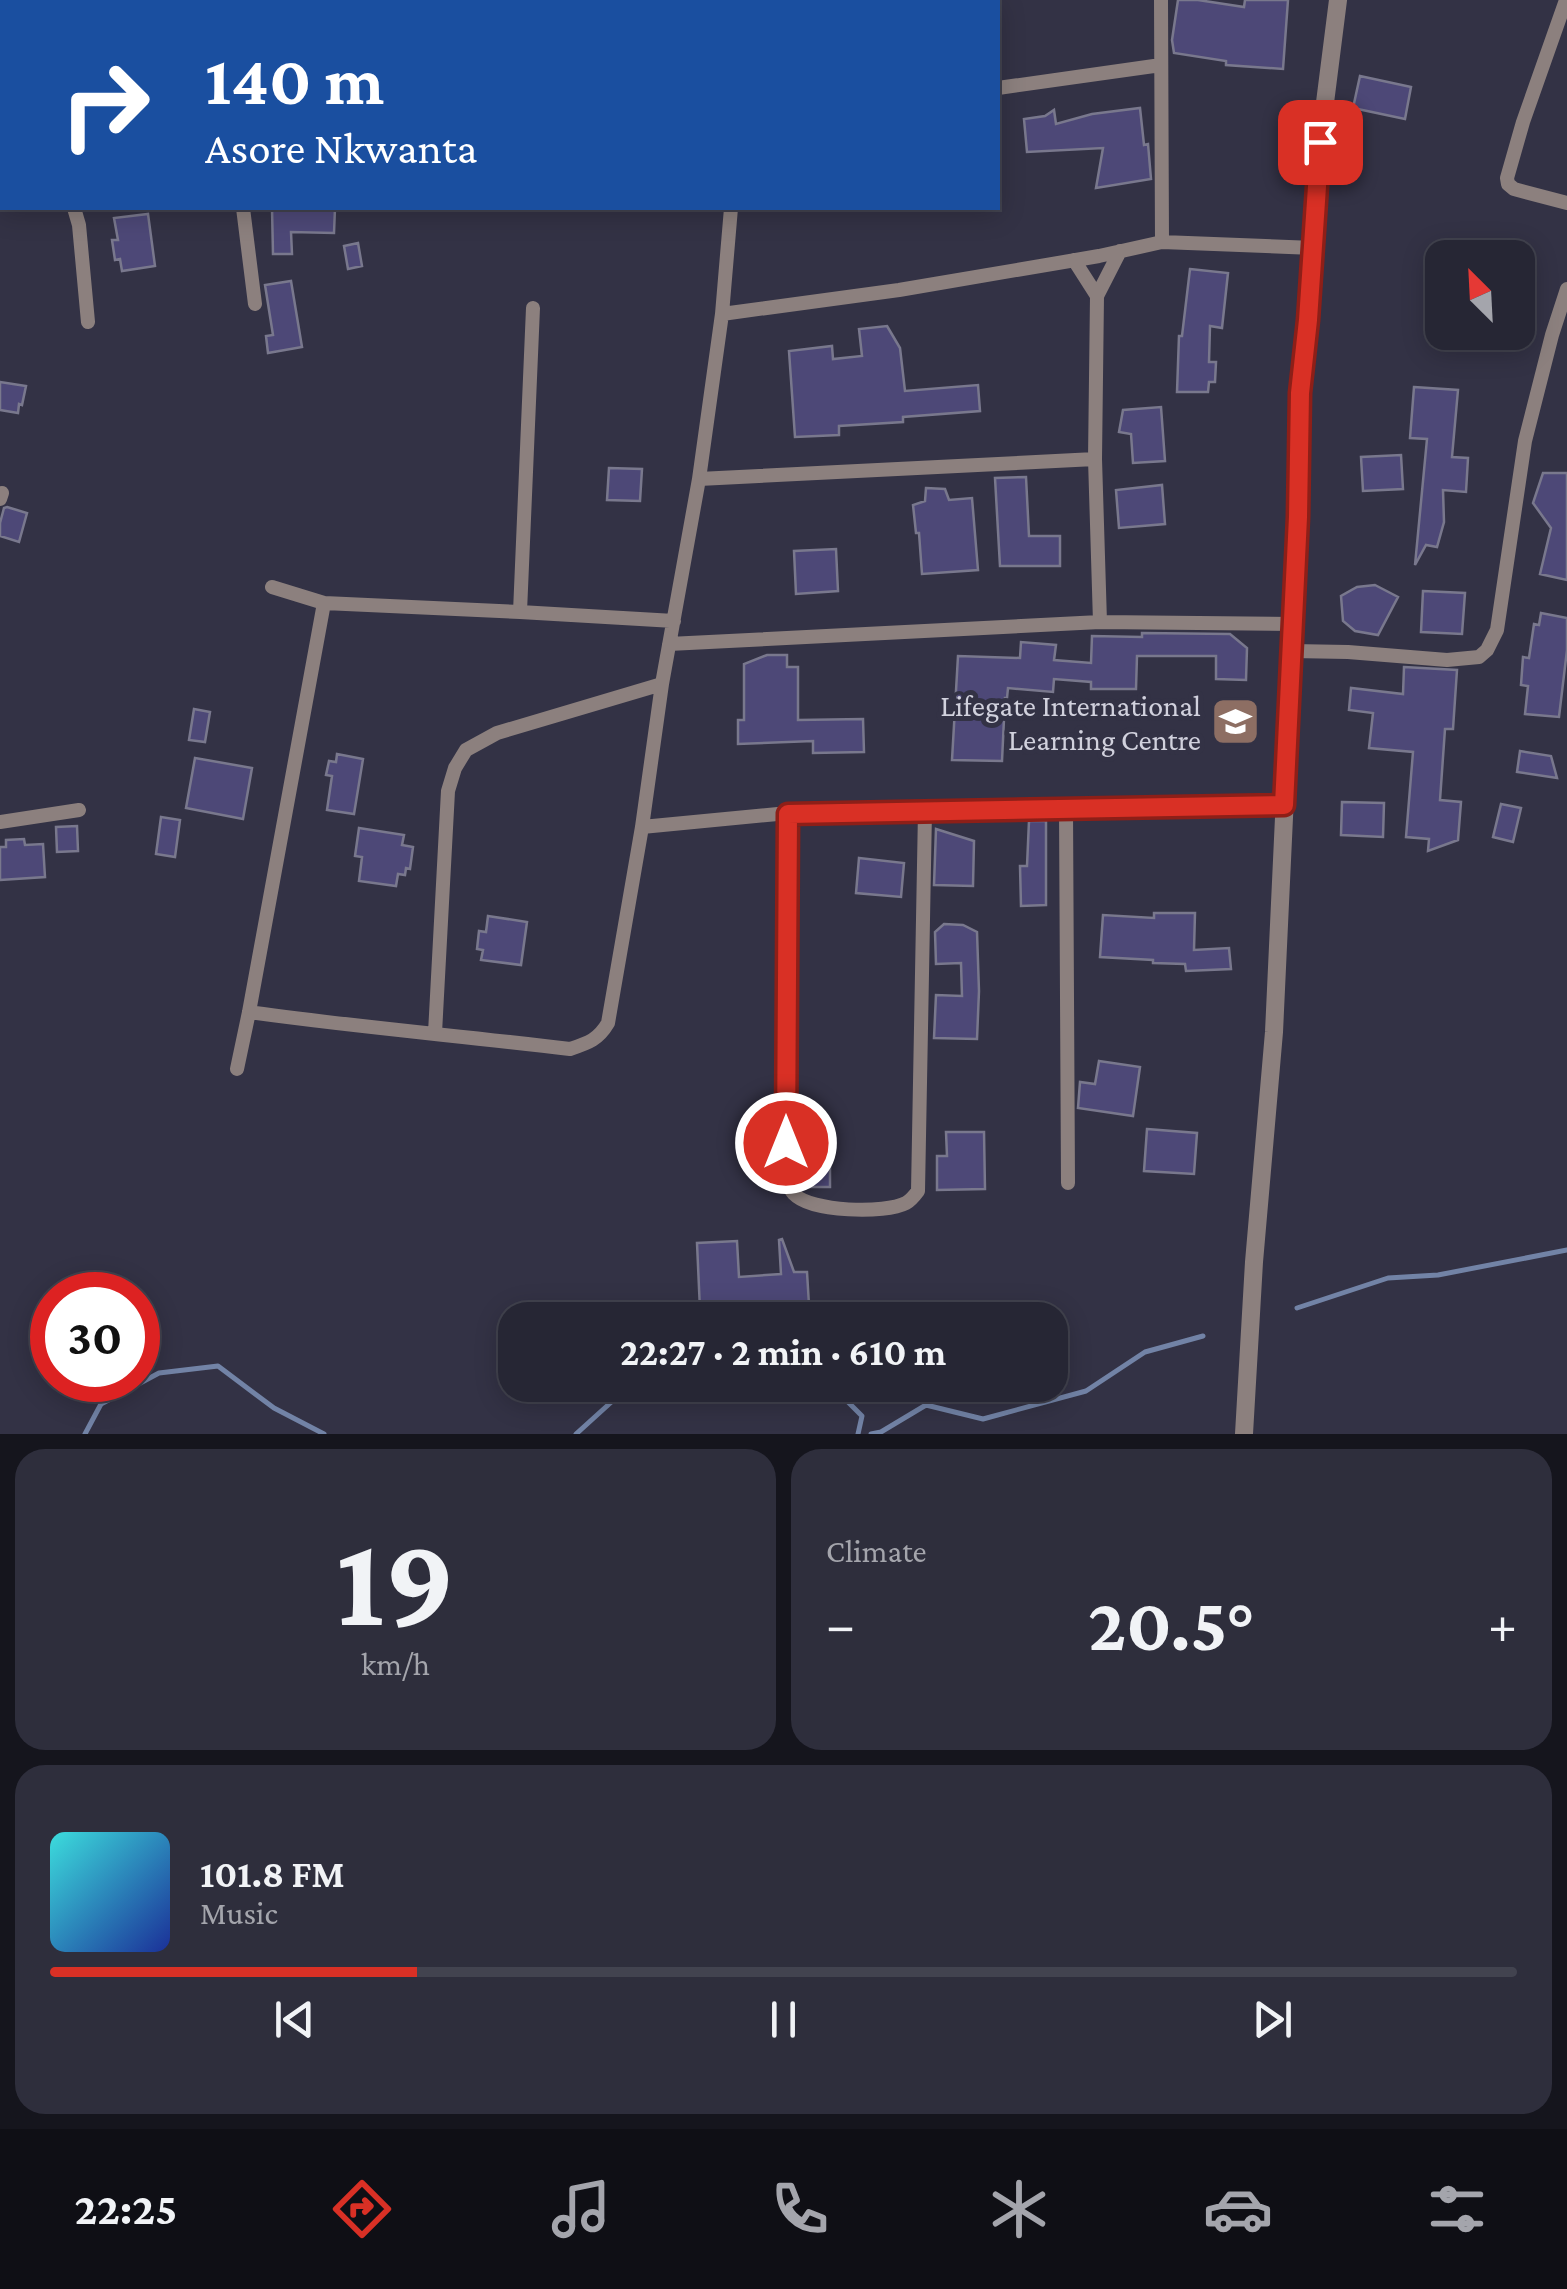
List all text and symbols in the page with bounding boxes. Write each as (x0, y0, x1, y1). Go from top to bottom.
icon: right (40, 40, 170, 170)
text: 140 m (205, 41, 384, 119)
pin (1278, 100, 1363, 185)
icon: arrive (1293, 115, 1348, 170)
text: Asore Nkwanta (205, 123, 478, 173)
north arrow (1425, 240, 1535, 350)
map controls (1425, 240, 1535, 350)
place label: Lifegate International Learning Centre (940, 689, 1201, 757)
school or university icon: Lifegate International Learning Centre (1210, 696, 1262, 748)
position arrow (734, 1091, 838, 1195)
speed limit sign: 30 (30, 1272, 160, 1402)
text: 22:27 · 2 min · 610 m (620, 1331, 946, 1373)
text: 19 (336, 1508, 455, 1653)
text: Climate (826, 1533, 927, 1569)
text: 20.5° (1088, 1583, 1255, 1666)
text: − (826, 1594, 855, 1655)
text: + (1488, 1594, 1517, 1655)
text: km/h (361, 1646, 430, 1682)
text: 101.8 FM (200, 1853, 345, 1895)
text: Music (200, 1895, 278, 1931)
icon: previous (267, 1992, 322, 2047)
icon: pause (756, 1992, 811, 2047)
icon: next (1245, 1992, 1300, 2047)
icon: directions (327, 2174, 397, 2244)
icon: music (546, 2174, 616, 2244)
icon: phone (765, 2174, 835, 2244)
icon: climate (984, 2174, 1054, 2244)
icon: car (1203, 2174, 1273, 2244)
icon: filters (1422, 2174, 1492, 2244)
text: 22:25 (75, 2184, 177, 2234)

